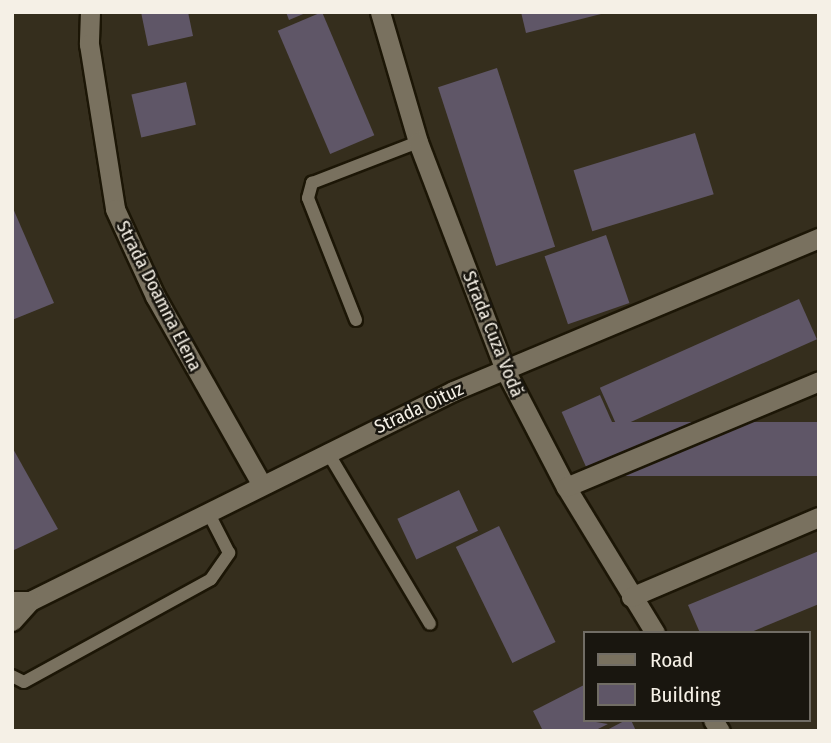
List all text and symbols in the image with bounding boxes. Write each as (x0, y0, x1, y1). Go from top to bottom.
street label: Strada Doamna Elena (111, 217, 207, 375)
street label: Strada Cuza Vodă (457, 268, 529, 400)
street label: Strada Oituz (371, 378, 467, 438)
legend (582, 631, 810, 722)
text: Road (650, 647, 694, 673)
text: Building (650, 682, 721, 708)

